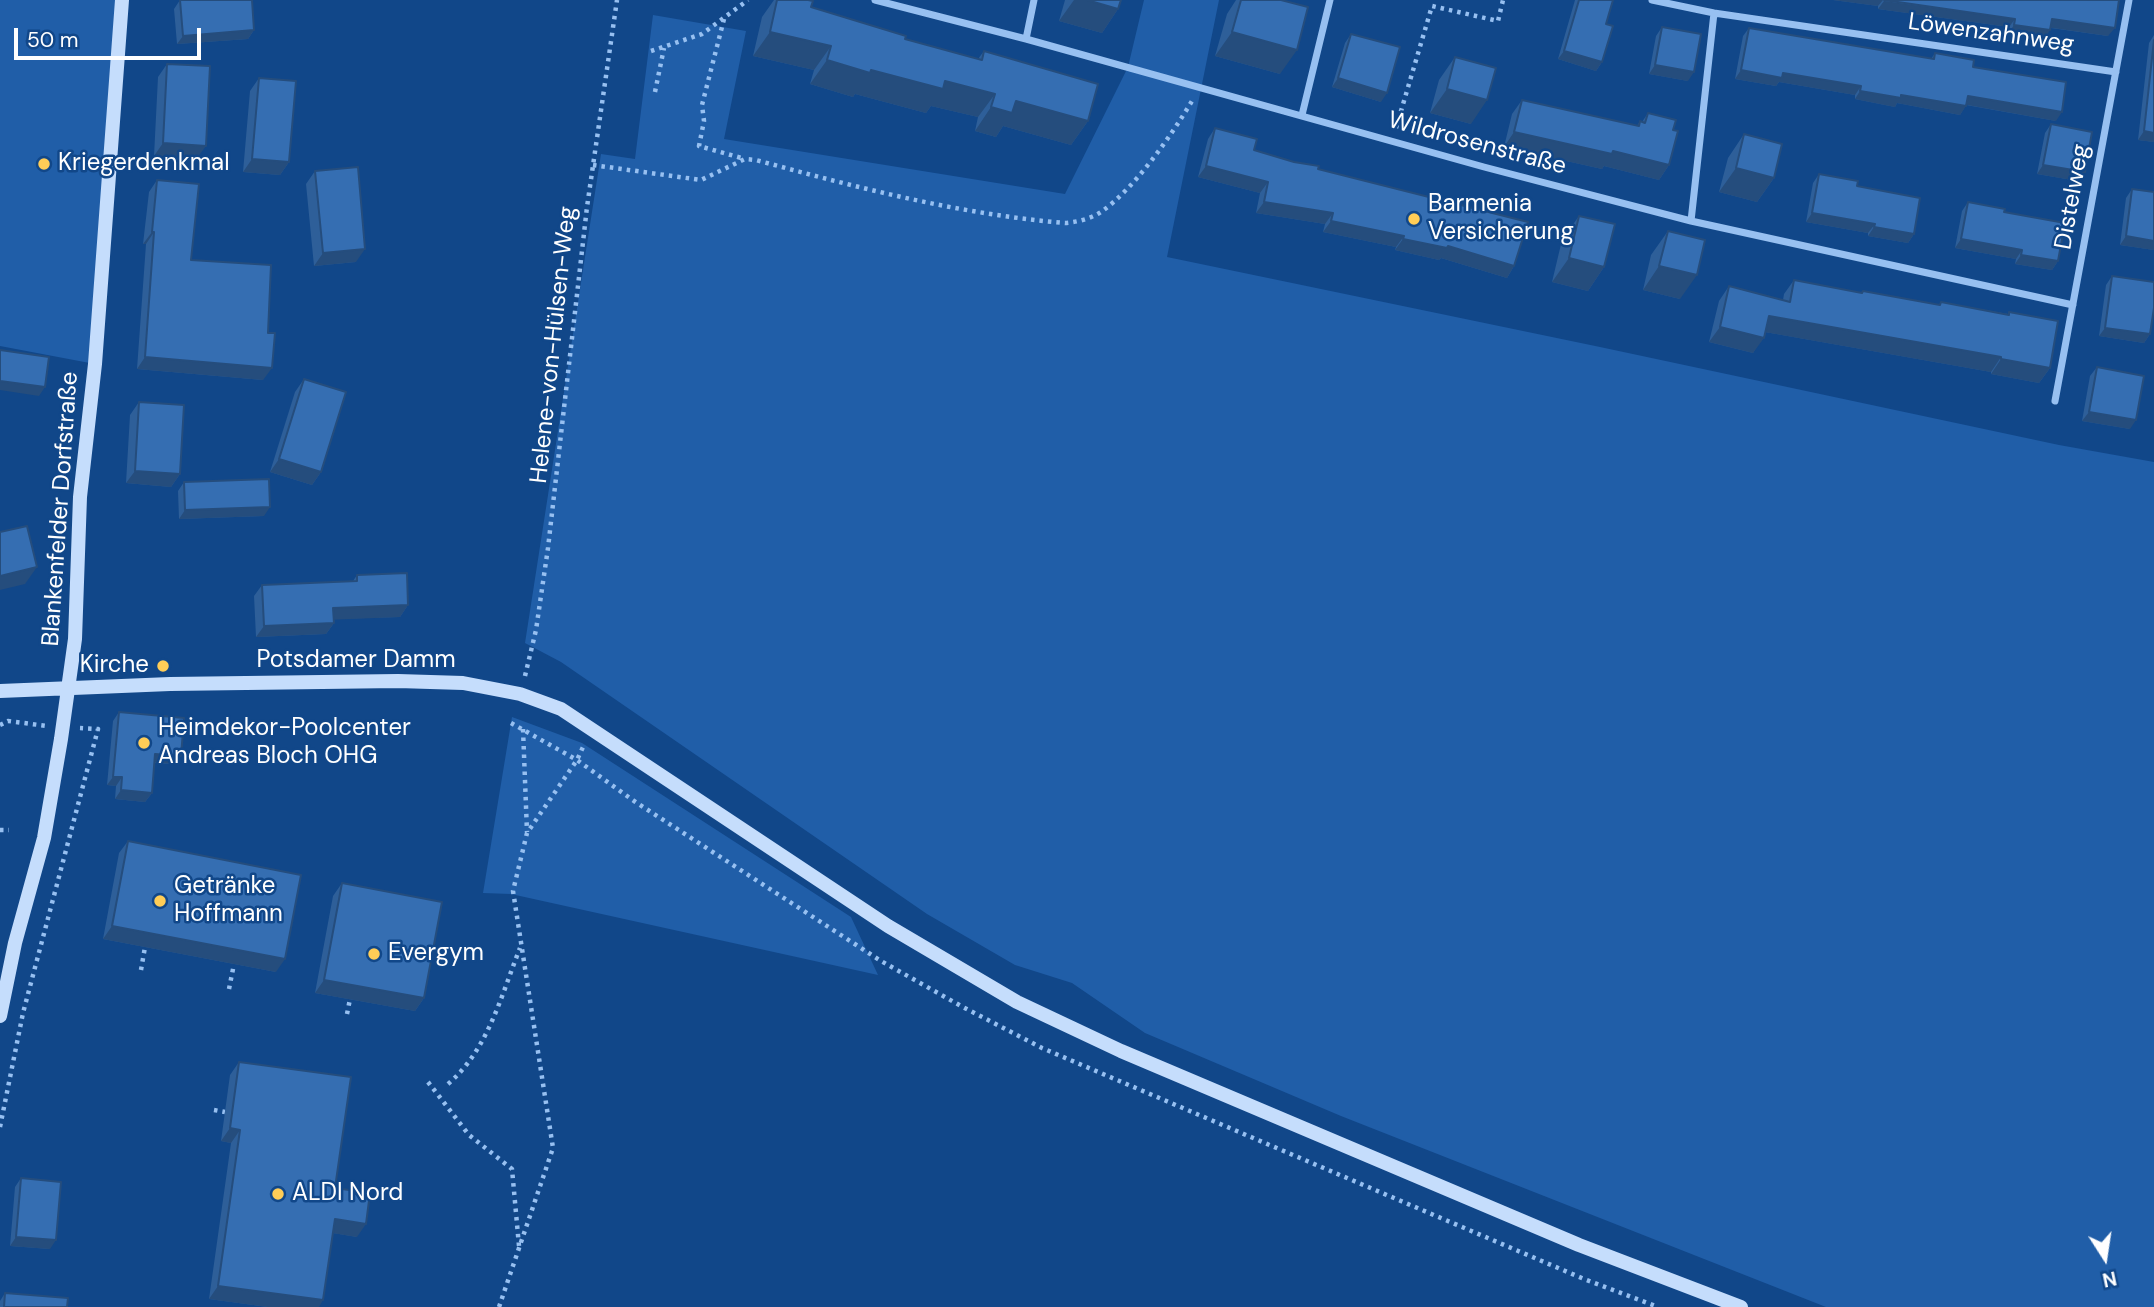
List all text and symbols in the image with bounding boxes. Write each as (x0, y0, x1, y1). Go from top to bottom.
street label: Löwenzahnweg (1906, 8, 2076, 60)
scale bar (18, 14, 205, 58)
text: 50 m (27, 26, 78, 54)
street label: Wildrosenstraße (1385, 106, 1569, 182)
street label: Distelweg (2050, 142, 2096, 252)
place label: Kriegerdenkmal (58, 150, 230, 178)
marker: Kriegerdenkmal (36, 156, 52, 172)
place label: Barmenia Versicherung (1428, 191, 1574, 247)
street label: Helene-von-Hülsen-Weg (525, 205, 583, 485)
marker: Barmenia Versicherung (1406, 211, 1422, 227)
street label: Blankenfelder Dorfstraße (37, 371, 85, 647)
street label: Potsdamer Damm (256, 647, 456, 675)
place label: Kirche (80, 652, 149, 680)
marker: Kirche (155, 658, 171, 674)
place label: Heimdekor-Poolcenter Andreas Bloch OHG (158, 715, 411, 771)
marker: Heimdekor-Poolcenter Andreas Bloch OHG (136, 735, 152, 751)
place label: Getränke Hoffmann (174, 873, 283, 929)
marker: Getränke Hoffmann (152, 893, 168, 909)
place label: Evergym (388, 940, 484, 968)
marker: Evergym (366, 946, 382, 962)
place label: ALDI Nord (292, 1180, 403, 1208)
marker: ALDI Nord (270, 1186, 286, 1202)
north arrow (2070, 1223, 2140, 1293)
text: N (2100, 1265, 2119, 1293)

